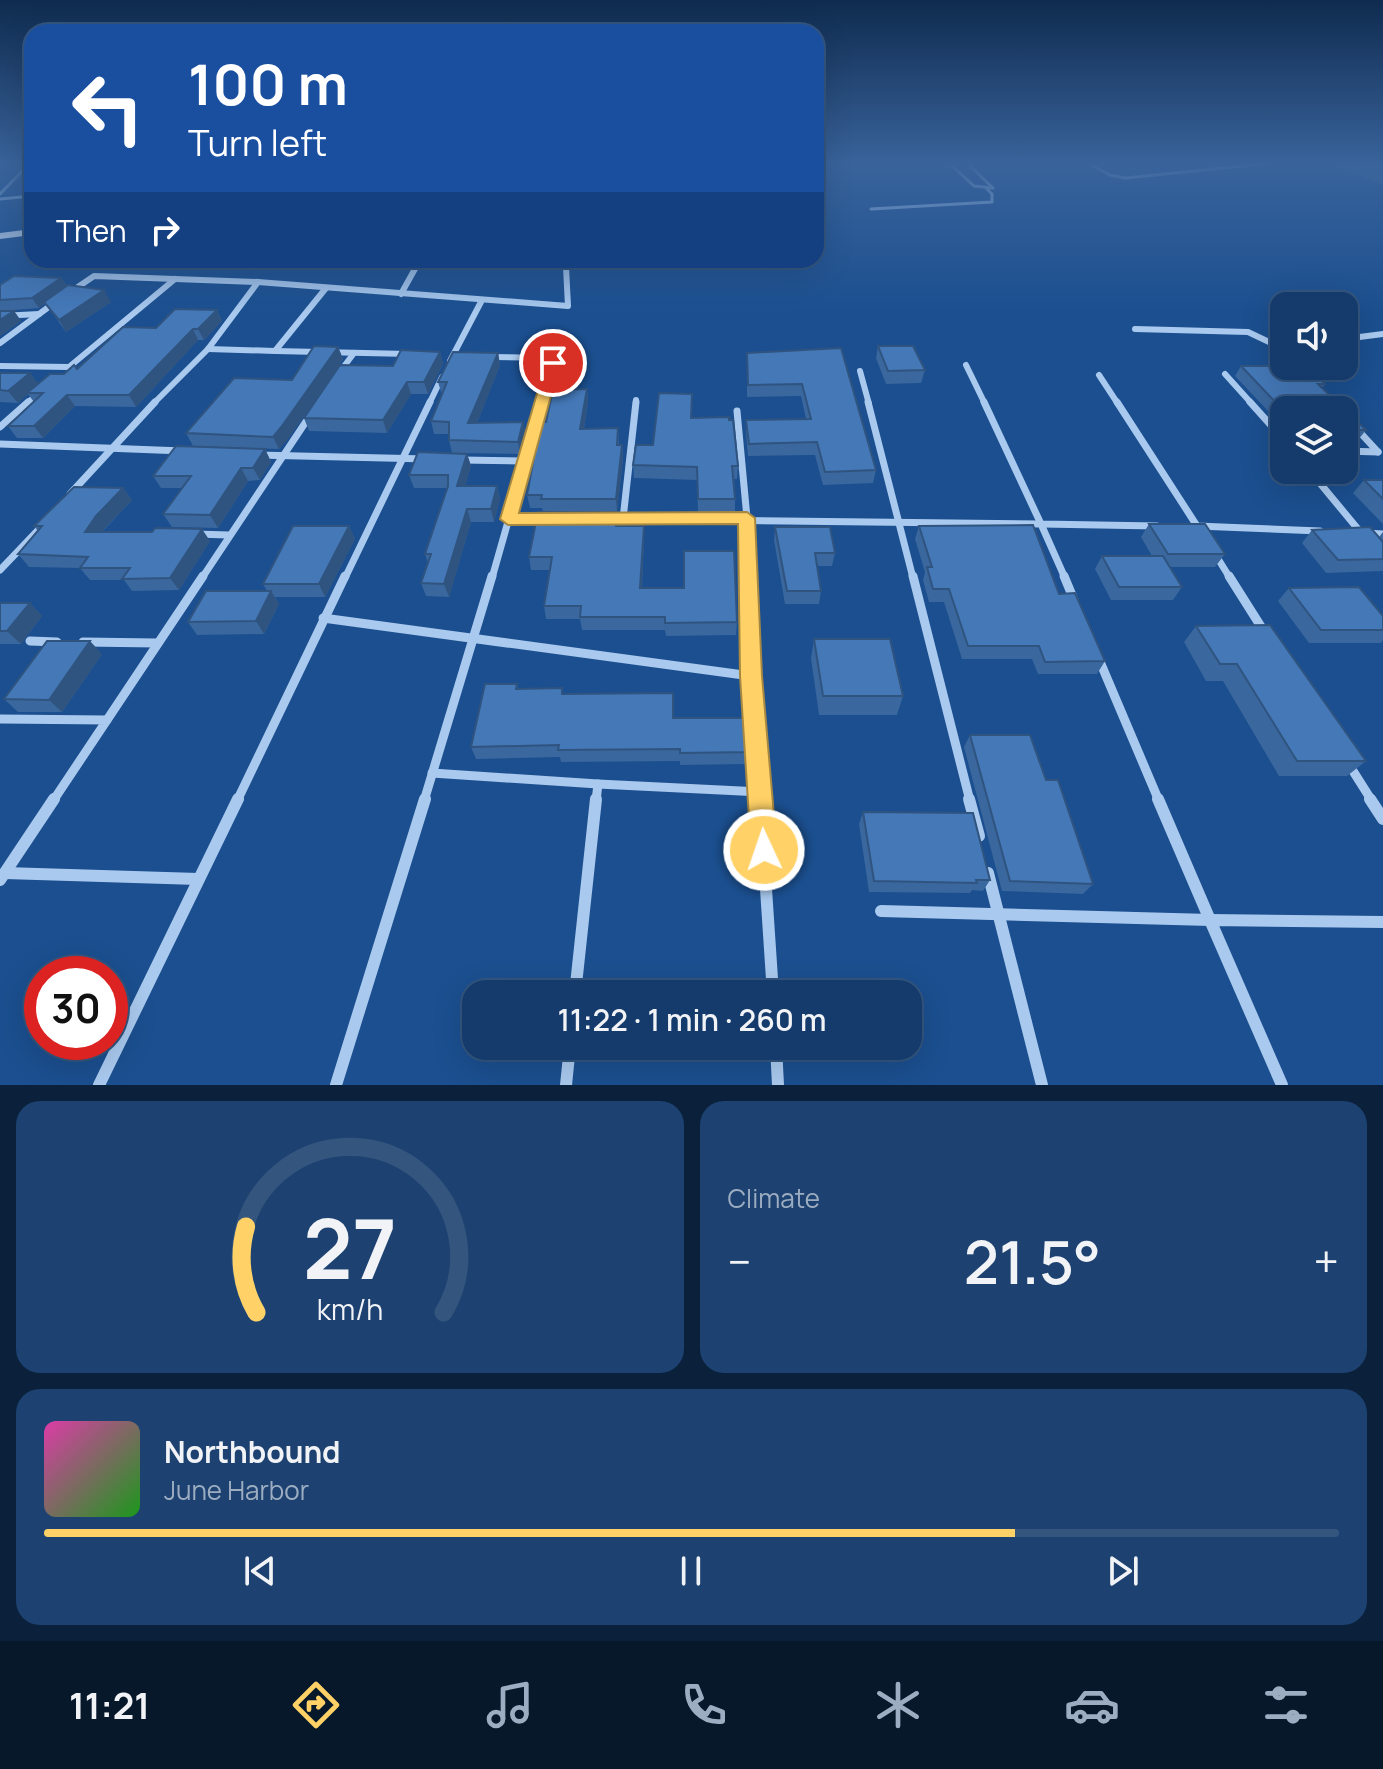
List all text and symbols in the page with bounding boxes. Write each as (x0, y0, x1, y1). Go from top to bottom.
text: 100 m (188, 45, 348, 122)
icon: left (56, 56, 160, 160)
text: Turn left (188, 118, 327, 167)
icon: right (143, 208, 187, 252)
text: Then (56, 210, 127, 251)
map controls (1270, 292, 1358, 484)
button: sound (1270, 292, 1358, 380)
pin (519, 329, 587, 397)
icon: arrive (531, 341, 575, 385)
button: layers (1270, 396, 1358, 484)
position arrow (722, 808, 806, 892)
speed limit sign: 30 (24, 956, 128, 1060)
text: 11:22 · 1 min · 260 m (557, 999, 827, 1040)
text: Climate (728, 1180, 820, 1216)
text: 27 (303, 1190, 397, 1304)
text: 21.5° (964, 1220, 1101, 1302)
text: − (728, 1231, 751, 1291)
text: + (1314, 1231, 1339, 1291)
text: km/h (317, 1290, 383, 1329)
text: Northbound (164, 1431, 341, 1472)
text: June Harbor (164, 1472, 309, 1508)
icon: previous (238, 1549, 282, 1593)
icon: pause (669, 1549, 713, 1593)
icon: next (1101, 1549, 1145, 1593)
icon: directions (288, 1677, 344, 1733)
icon: music (482, 1677, 538, 1733)
icon: phone (676, 1677, 732, 1733)
icon: climate (870, 1677, 926, 1733)
icon: car (1064, 1677, 1120, 1733)
icon: filters (1258, 1677, 1314, 1733)
text: 11:21 (69, 1681, 150, 1730)

